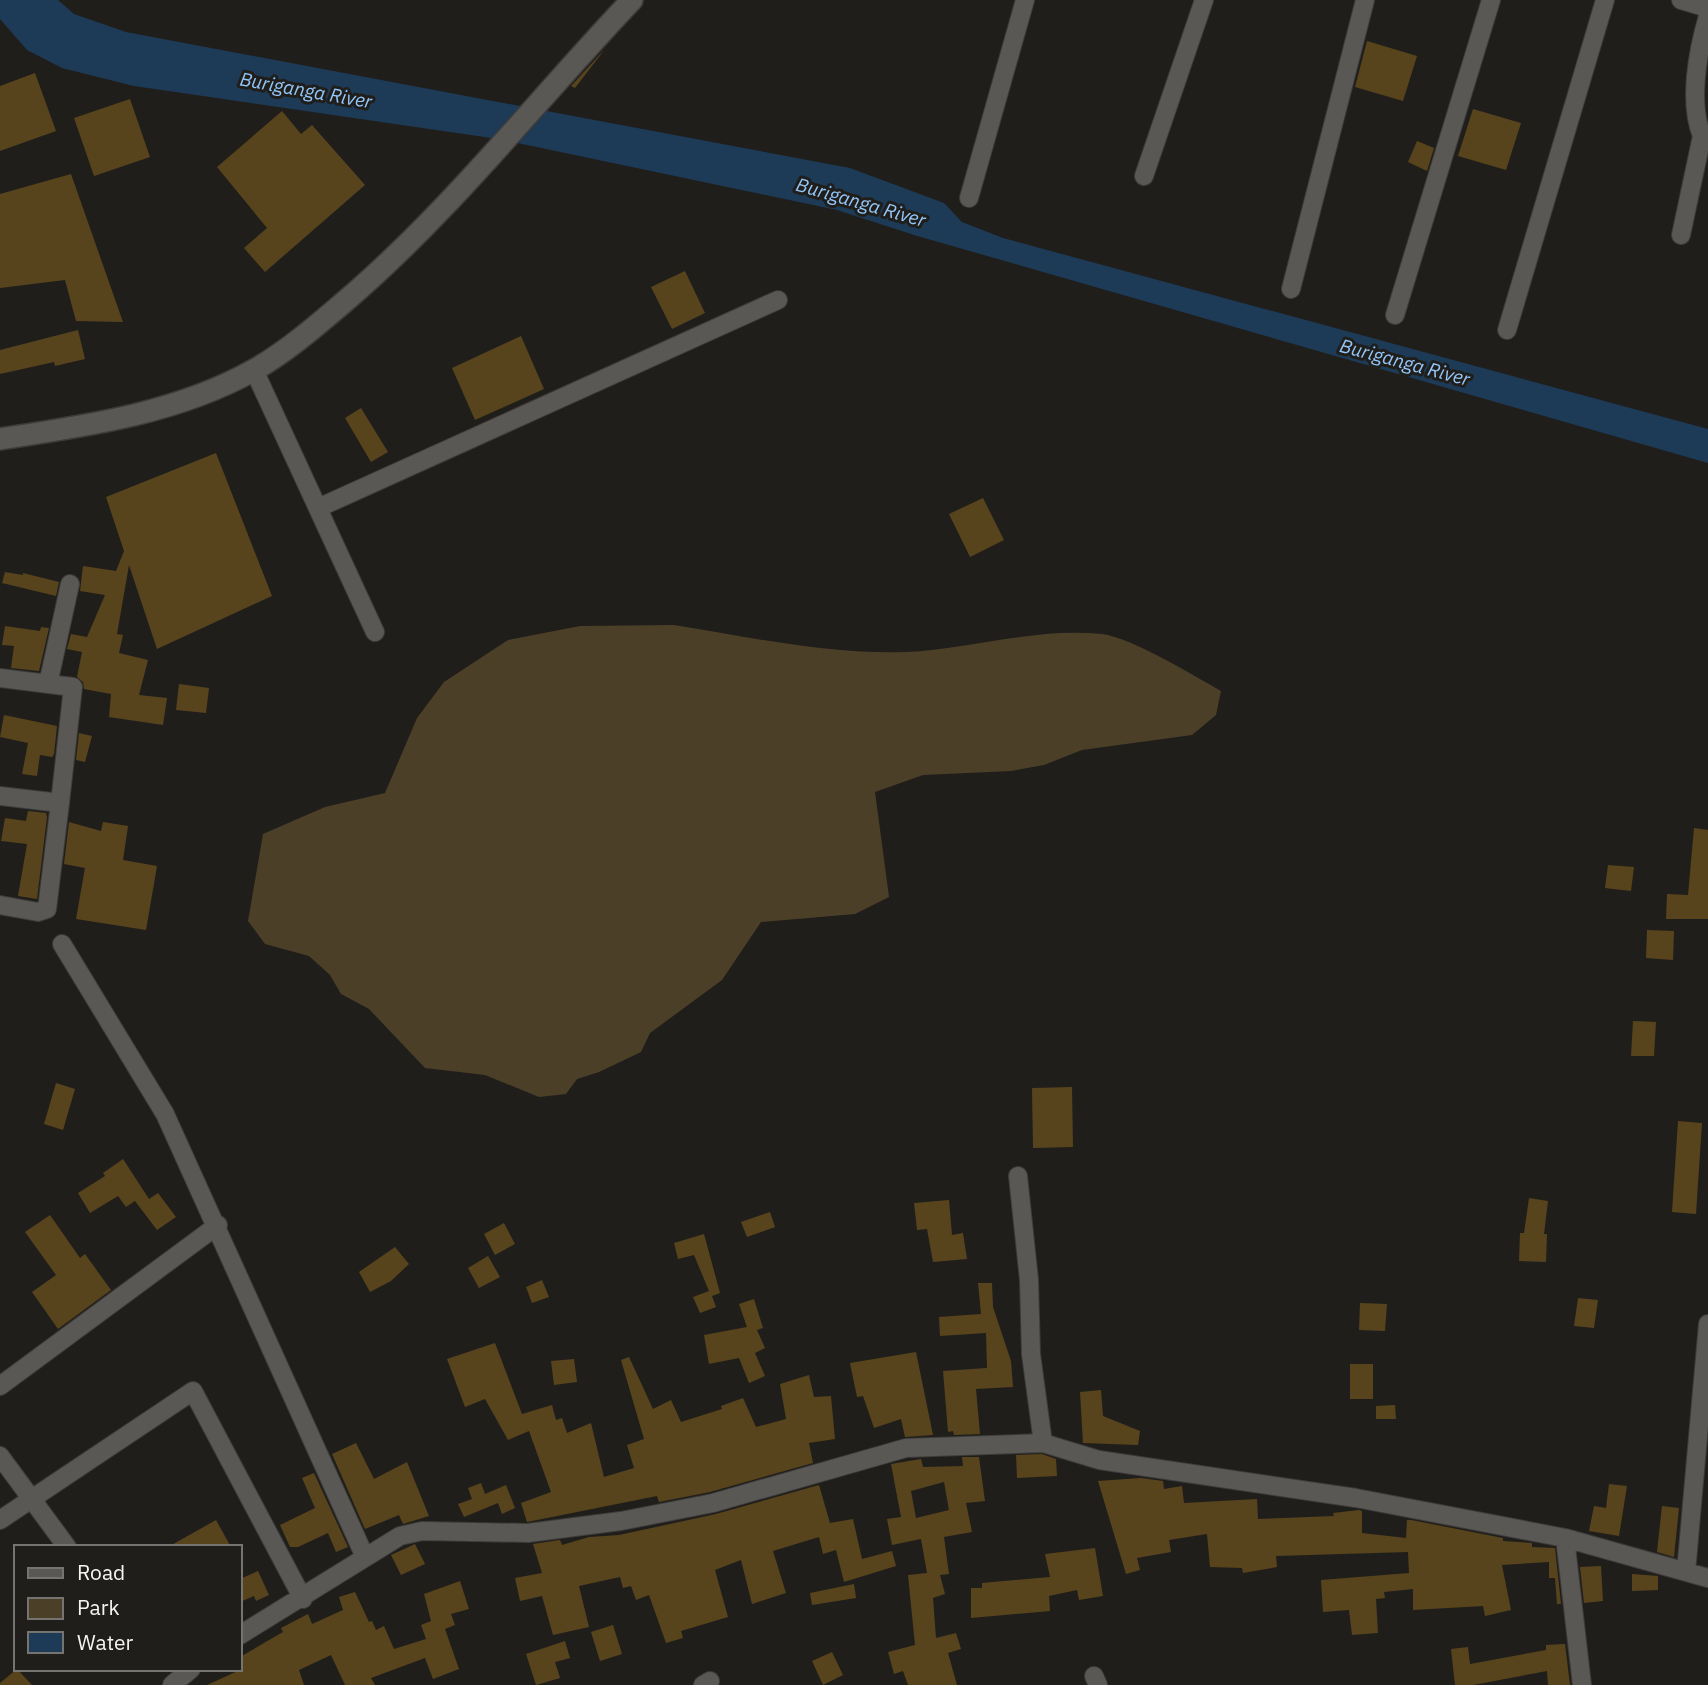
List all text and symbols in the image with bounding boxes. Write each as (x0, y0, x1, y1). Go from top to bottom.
water label: Buriganga River (238, 67, 375, 114)
water label: Buriganga River (793, 172, 930, 232)
water label: Buriganga River (1337, 333, 1474, 391)
legend (14, 1545, 242, 1671)
text: Road (77, 1558, 125, 1586)
text: Park (77, 1593, 120, 1621)
text: Water (77, 1628, 134, 1656)

